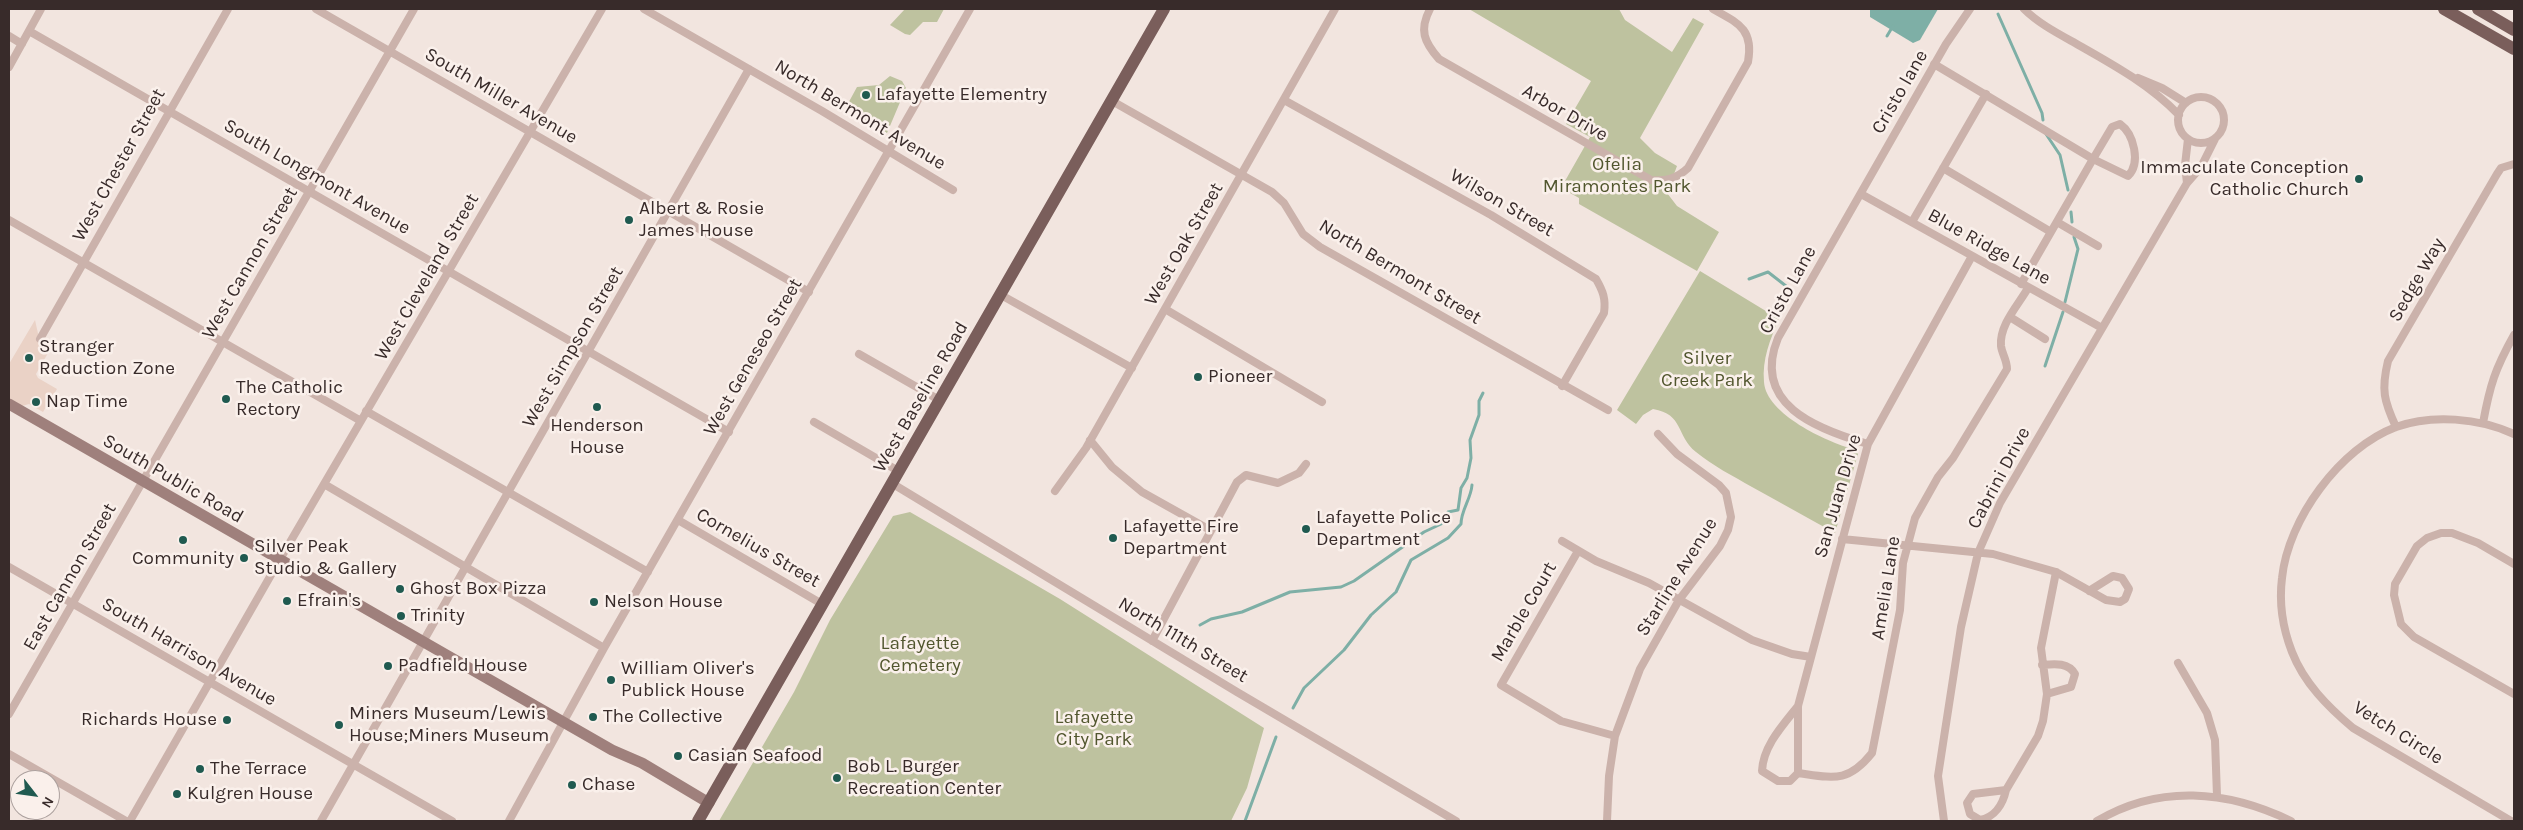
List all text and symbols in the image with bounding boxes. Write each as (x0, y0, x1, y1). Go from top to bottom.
street label: South Miller Avenue (421, 43, 581, 149)
street label: Cristo lane (1867, 46, 1933, 138)
street label: North Bermont Avenue (770, 55, 950, 175)
street label: Arbor Drive (1518, 79, 1612, 147)
place label: Lafayette Elementry (876, 84, 1047, 106)
street label: West Chester Street (68, 85, 170, 245)
marker: Lafayette Elementry (860, 89, 872, 101)
street label: South Longmont Avenue (220, 114, 414, 240)
park label: Ofelia Miramontes Park (1543, 154, 1691, 198)
place label: Immaculate Conception Catholic Church (2140, 157, 2349, 201)
street label: Wilson Street (1446, 164, 1558, 242)
marker: Immaculate Conception Catholic Church (2353, 173, 2365, 185)
street label: West Oak Street (1140, 179, 1228, 309)
street label: West Cannon Street (197, 183, 303, 343)
street label: West Cleveland Street (370, 189, 484, 365)
place label: Albert & Rosie James House (639, 198, 764, 242)
street label: Blue Ridge Lane (1924, 204, 2054, 290)
marker: Albert & Rosie James House (623, 214, 635, 226)
street label: North Bermont Street (1315, 215, 1485, 329)
street label: Sedge Way (2384, 234, 2450, 326)
street label: Cristo Lane (1755, 242, 1821, 338)
street label: West Simpson Street (518, 262, 628, 432)
street label: West Geneseo Street (699, 274, 807, 440)
street label: West Baseline Road (869, 318, 973, 476)
place label: Stranger Reduction Zone (39, 336, 175, 380)
park label: Silver Creek Park (1661, 348, 1753, 392)
marker: Stranger Reduction Zone (23, 352, 35, 364)
place label: Pioneer (1208, 366, 1272, 388)
marker: Pioneer (1192, 371, 1204, 383)
place label: The Catholic Rectory (236, 377, 343, 421)
place label: Nap Time (46, 391, 128, 413)
marker: The Catholic Rectory (220, 393, 232, 405)
marker: Nap Time (30, 396, 42, 408)
marker: Henderson House (591, 401, 603, 413)
place label: Henderson House (550, 415, 644, 459)
street label: Cabrini Drive (1963, 423, 2035, 533)
street label: South Public Road (99, 429, 247, 529)
street label: San Juan Drive (1809, 431, 1867, 561)
street label: East Cannon Street (19, 499, 121, 655)
street label: Cornelius Street (692, 503, 824, 593)
place label: Lafayette Police Department (1316, 507, 1451, 551)
street label: Starline Avenue (1632, 514, 1722, 640)
place label: Lafayette Fire Department (1123, 516, 1239, 560)
marker: Lafayette Police Department (1300, 523, 1312, 535)
marker: Lafayette Fire Department (1107, 532, 1119, 544)
marker: Community (177, 534, 189, 546)
street label: Amelia Lane (1867, 534, 1905, 642)
place label: Silver Peak Studio & Gallery (254, 536, 397, 580)
place label: Community (132, 548, 234, 570)
marker: Silver Peak Studio & Gallery (238, 552, 250, 564)
street label: Marble Court (1486, 558, 1562, 666)
place label: Ghost Box Pizza (410, 578, 547, 600)
marker: Ghost Box Pizza (394, 583, 406, 595)
place label: Efrain's (297, 590, 361, 612)
place label: Nelson House (604, 591, 723, 613)
street label: North 111th Street (1114, 592, 1252, 688)
street label: South Harrison Avenue (98, 593, 280, 711)
marker: Efrain's (281, 595, 293, 607)
marker: Nelson House (588, 596, 600, 608)
place label: Trinity (411, 605, 465, 627)
marker: Trinity (395, 610, 407, 622)
park label: Lafayette Cemetery (879, 633, 961, 677)
place label: Padfield House (398, 655, 528, 677)
place label: William Oliver's Publick House (621, 658, 755, 702)
marker: Padfield House (382, 660, 394, 672)
marker: William Oliver's Publick House (605, 674, 617, 686)
street label: Vetch Circle (2349, 696, 2447, 770)
place label: Miners Museum/Lewis House;Miners Museum (349, 703, 549, 747)
place label: The Collective (603, 706, 723, 728)
park label: Lafayette City Park (1055, 707, 1133, 751)
place label: Richards House (81, 709, 217, 731)
marker: The Collective (587, 711, 599, 723)
marker: Richards House (221, 714, 233, 726)
marker: Miners Museum/Lewis House;Miners Museum (333, 719, 345, 731)
place label: Casian Seafood (688, 745, 822, 767)
marker: Casian Seafood (672, 750, 684, 762)
place label: Bob L. Burger Recreation Center (847, 756, 1001, 800)
place label: The Terrace (210, 758, 307, 780)
marker: The Terrace (194, 763, 206, 775)
north arrow (10, 770, 60, 820)
marker: Bob L. Burger Recreation Center (831, 772, 843, 784)
place label: Chase (582, 774, 635, 796)
marker: Chase (566, 779, 578, 791)
place label: Kulgren House (187, 783, 313, 805)
marker: Kulgren House (171, 788, 183, 800)
text: N (38, 794, 57, 811)

